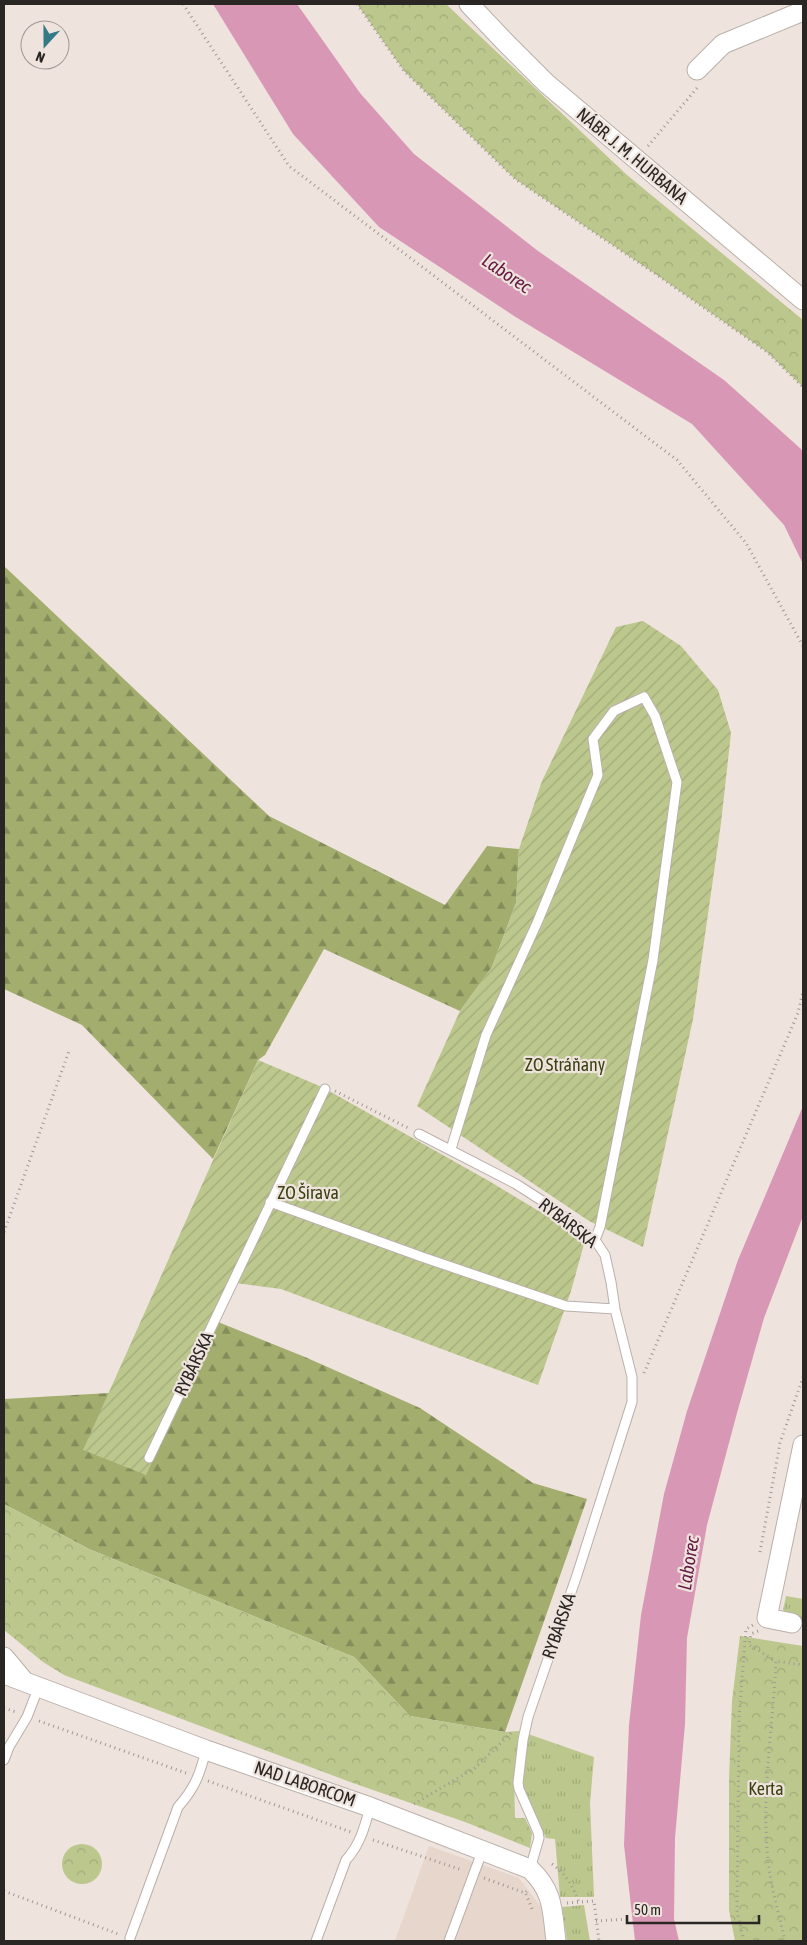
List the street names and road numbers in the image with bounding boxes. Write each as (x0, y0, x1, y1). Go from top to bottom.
street label: NÁBR. J. M. HURBANA (573, 103, 692, 208)
street label: RYBÁRSKA (535, 1193, 602, 1252)
street label: RYBÁRSKA (170, 1328, 218, 1399)
street label: RYBÁRSKA (537, 1590, 580, 1662)
street label: NAD LABORCOM (252, 1756, 359, 1811)

